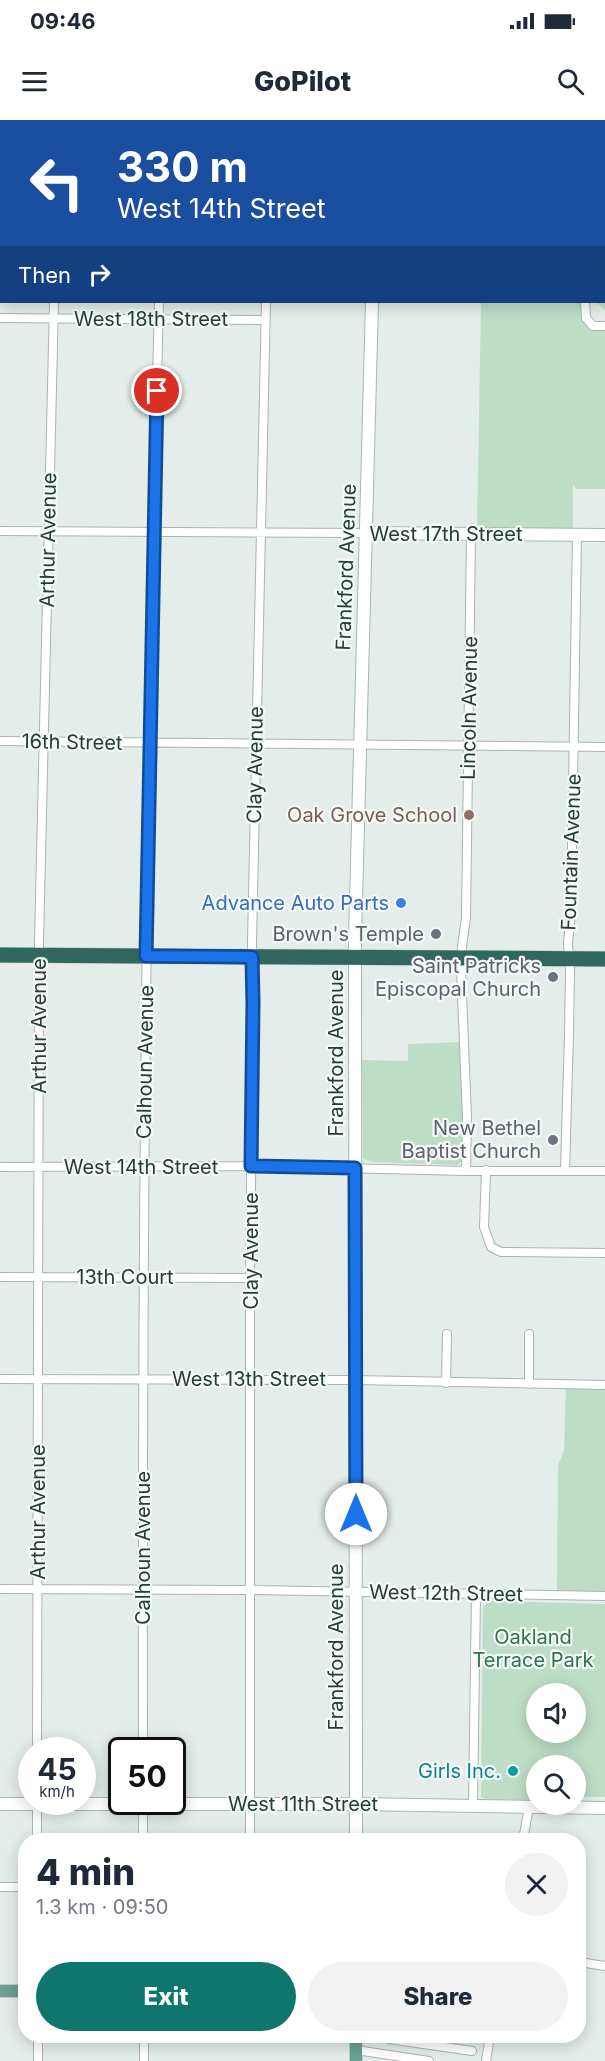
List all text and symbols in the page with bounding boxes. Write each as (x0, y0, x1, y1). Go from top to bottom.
text: 09:46 (30, 8, 96, 34)
icon: menu (18, 65, 51, 98)
text: GoPilot (254, 65, 351, 98)
icon: search (554, 65, 587, 98)
text: 330 m (117, 141, 248, 192)
icon: left (18, 144, 96, 222)
text: West 14th Street (117, 192, 326, 225)
icon: right (83, 258, 116, 291)
text: Then (18, 262, 71, 288)
street label: West 18th Street (74, 307, 228, 331)
pin (131, 365, 182, 416)
icon: arrive (140, 374, 173, 407)
street label: Arthur Avenue (35, 472, 61, 608)
street label: Frankford Avenue (331, 483, 361, 651)
street label: West 17th Street (370, 522, 523, 546)
street label: Lincoln Avenue (456, 636, 482, 780)
street label: Clay Avenue (242, 706, 268, 824)
street label: 16th Street (21, 729, 123, 755)
street label: Fountain Avenue (556, 773, 586, 931)
place label: Oak Grove School (287, 803, 457, 827)
marker: Oak Grove School (462, 808, 476, 822)
place label: Advance Auto Parts (202, 891, 389, 915)
marker: Advance Auto Parts (394, 896, 408, 910)
place label: Brown's Temple (272, 922, 424, 946)
marker: Brown's Temple (429, 927, 443, 941)
place label: Saint Patricks Episcopal Church (375, 954, 541, 1001)
street label: Arthur Avenue (27, 958, 51, 1094)
street label: Frankford Avenue (324, 970, 348, 1136)
marker: Saint Patricks Episcopal Church (546, 970, 560, 984)
street label: Calhoun Avenue (132, 985, 158, 1139)
place label: New Bethel Baptist Church (402, 1116, 541, 1163)
marker: New Bethel Baptist Church (546, 1133, 560, 1147)
street label: West 14th Street (64, 1155, 219, 1179)
street label: Clay Avenue (239, 1192, 263, 1310)
street label: 13th Court (76, 1265, 174, 1289)
street label: West 13th Street (172, 1367, 326, 1391)
street label: Arthur Avenue (26, 1444, 50, 1580)
street label: Calhoun Avenue (131, 1471, 155, 1625)
position arrow (324, 1482, 388, 1546)
street label: Frankford Avenue (324, 1564, 348, 1730)
street label: West 12th Street (369, 1580, 524, 1606)
park label: Oakland Terrace Park (472, 1625, 594, 1672)
map controls (526, 1683, 586, 1815)
button: sound (526, 1683, 586, 1743)
speed limit sign: 50 (108, 1737, 186, 1815)
text: 45 (37, 1751, 77, 1787)
button: search (526, 1755, 586, 1815)
place label: Girls Inc. (418, 1759, 501, 1783)
marker: Girls Inc. (506, 1764, 520, 1778)
text: km/h (39, 1782, 75, 1801)
street label: West 11th Street (228, 1792, 378, 1816)
text: 4 min (36, 1850, 135, 1894)
button: close (505, 1853, 568, 1916)
text: 1.3 km · 09:50 (36, 1895, 168, 1919)
button: Exit (36, 1962, 296, 2031)
button: Share (308, 1962, 568, 2031)

